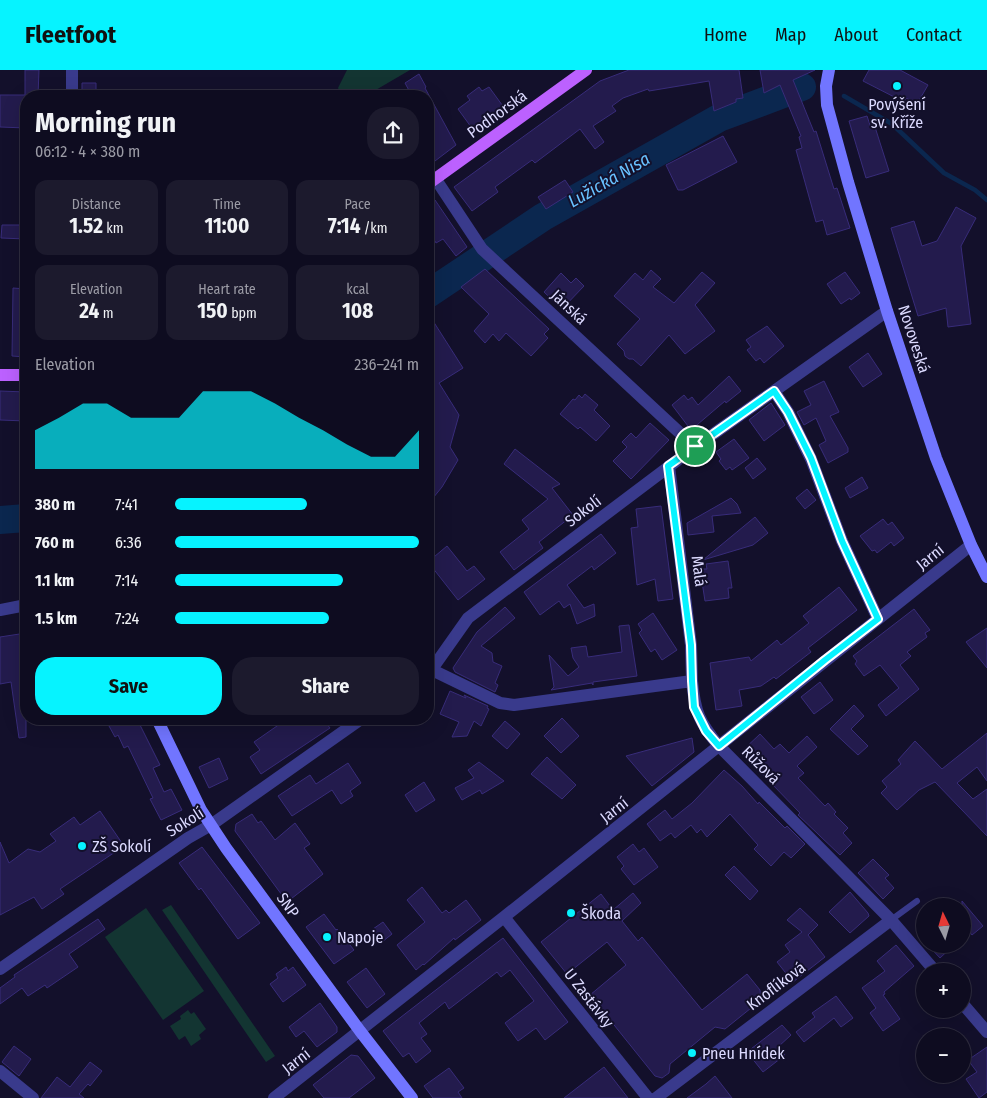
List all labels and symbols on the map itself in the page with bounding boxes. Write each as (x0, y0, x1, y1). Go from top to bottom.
marker: Povýšení sv. Kříže (891, 80, 903, 92)
street label: Podhorská (464, 86, 531, 142)
place label: Povýšení sv. Kříže (868, 95, 926, 132)
water label: Lužická Nisa (564, 148, 654, 212)
street label: Jánská (547, 286, 591, 329)
street label: Novoveská (894, 303, 934, 376)
pin (674, 425, 716, 467)
street label: Sokolí (561, 491, 605, 531)
street label: Jarní (912, 540, 948, 574)
street label: Malá (687, 554, 711, 588)
street label: Růžová (738, 742, 784, 788)
street label: Jarní (596, 793, 632, 827)
street label: Sokolí (163, 803, 207, 841)
place label: ZŠ Sokolí (92, 836, 151, 856)
marker: ZŠ Sokolí (76, 840, 88, 852)
street label: SNP (273, 889, 303, 921)
north arrow (916, 898, 971, 952)
place label: Škoda (581, 903, 621, 923)
marker: Škoda (565, 907, 577, 919)
place label: Napoje (337, 928, 384, 947)
marker: Napoje (321, 931, 333, 943)
street label: Knoflíková (743, 958, 809, 1014)
street label: U Zastávky (560, 965, 618, 1032)
street label: Jarní (278, 1044, 314, 1078)
place label: Pneu Hnídek (702, 1044, 785, 1063)
marker: Pneu Hnídek (686, 1047, 698, 1059)

